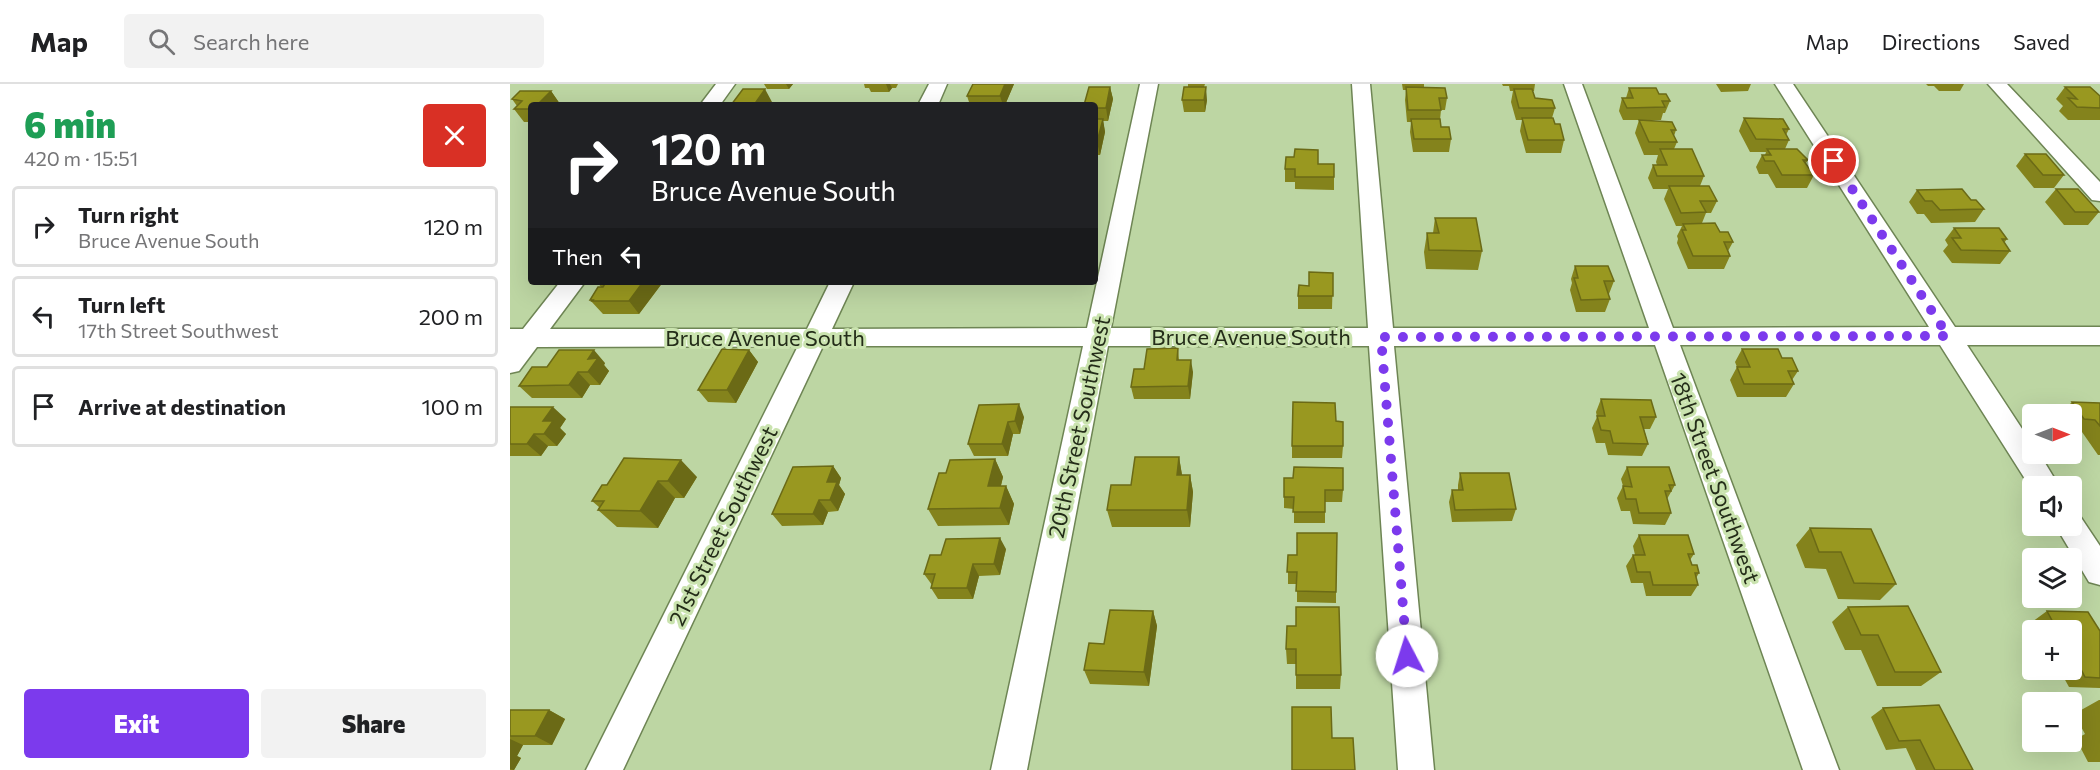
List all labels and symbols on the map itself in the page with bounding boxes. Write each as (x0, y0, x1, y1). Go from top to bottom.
pin (1808, 135, 1859, 186)
street label: 20th Street Southwest (1042, 313, 1115, 540)
street label: Bruce Avenue South (1151, 323, 1351, 350)
street label: Bruce Avenue South (665, 324, 865, 351)
street label: 18th Street Southwest (1665, 369, 1766, 587)
north arrow (2022, 404, 2082, 464)
street label: 21st Street Southwest (662, 422, 783, 630)
position arrow (1375, 624, 1439, 688)

